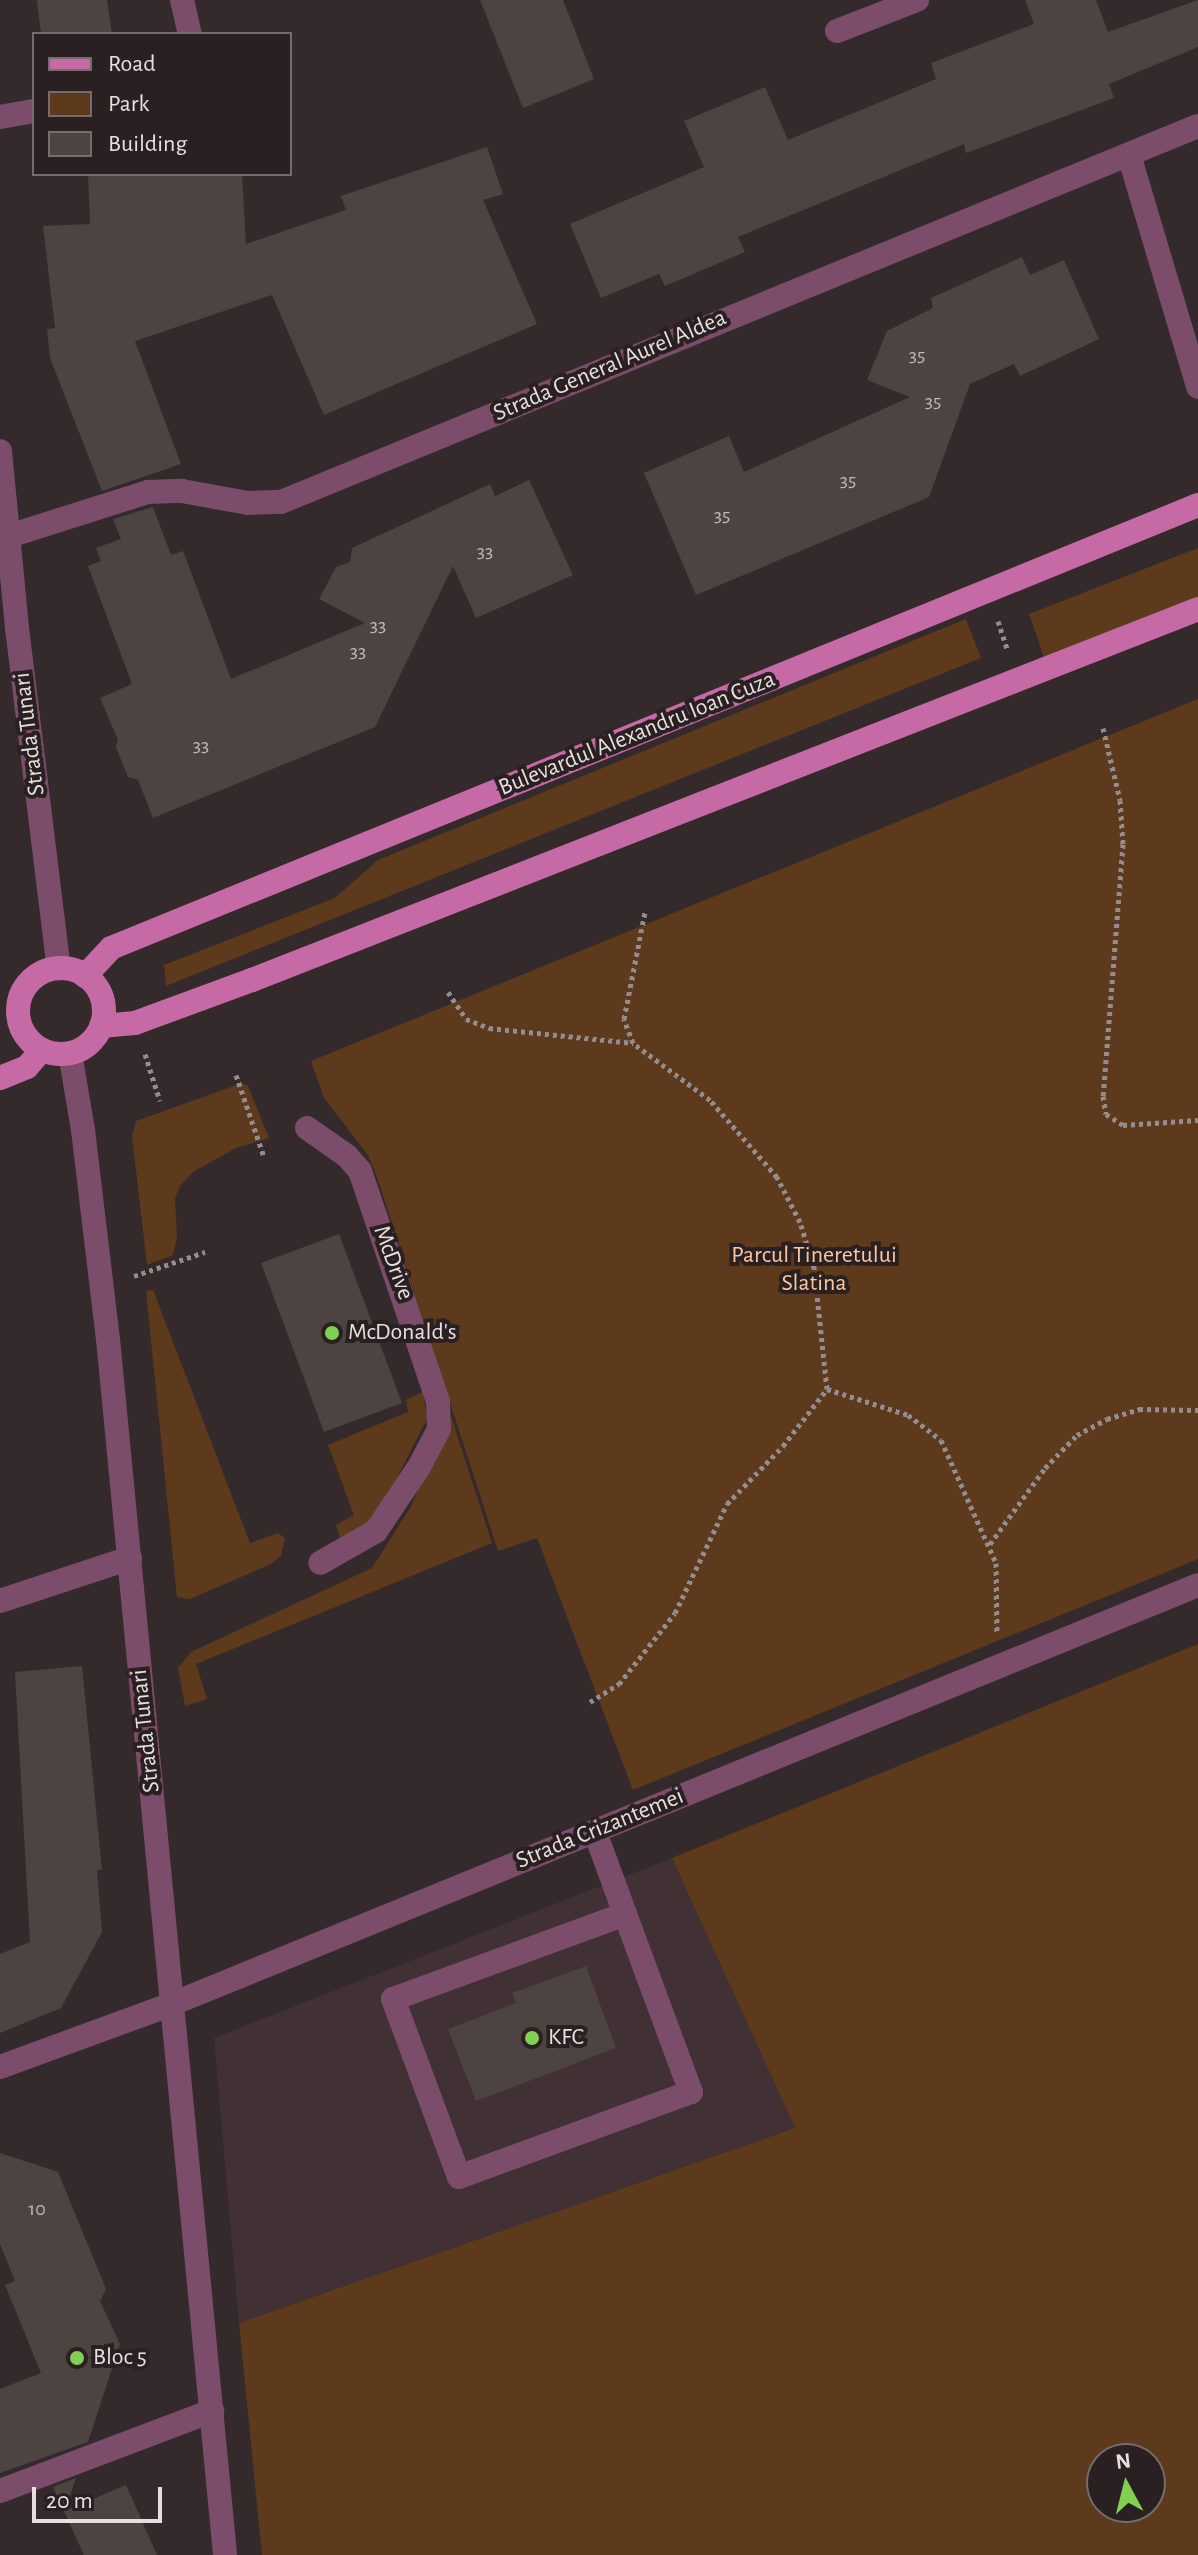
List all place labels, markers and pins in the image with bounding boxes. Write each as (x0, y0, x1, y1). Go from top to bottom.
place label: McDonald's (348, 1319, 457, 1347)
marker: McDonald's (323, 1324, 341, 1342)
place label: KFC (548, 2024, 584, 2052)
marker: KFC (523, 2029, 541, 2047)
place label: Bloc 5 (93, 2344, 147, 2372)
marker: Bloc 5 (68, 2349, 86, 2367)

